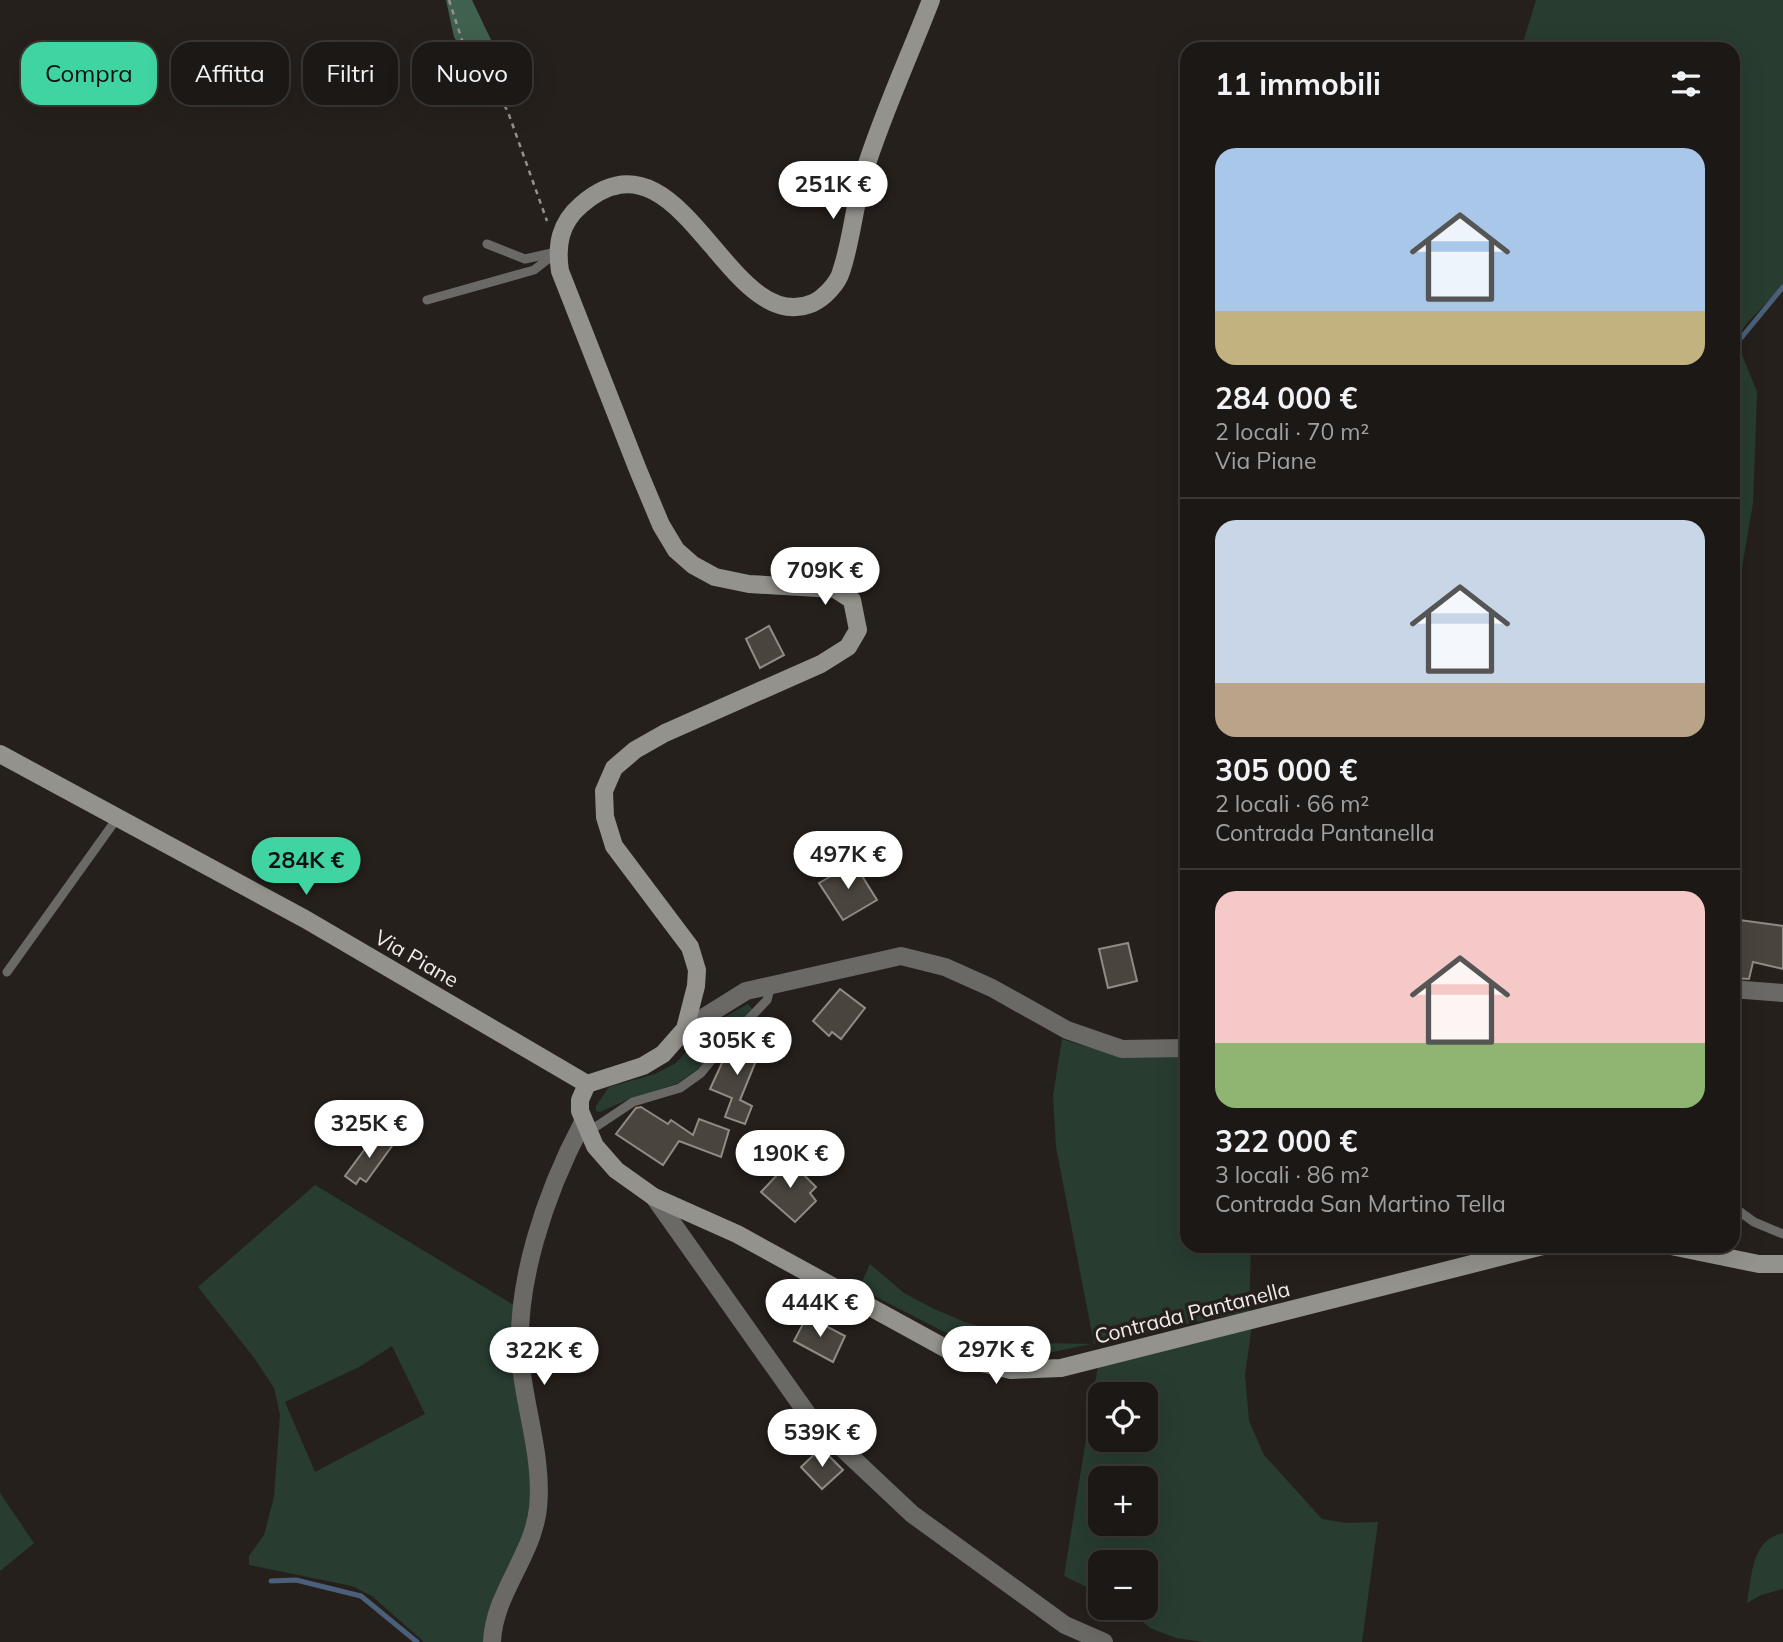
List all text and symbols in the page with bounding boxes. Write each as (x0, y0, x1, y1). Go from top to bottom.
chip: Compra (21, 42, 157, 105)
chip: Affitta (171, 42, 289, 105)
chip: Filtri (303, 42, 398, 105)
chip: Nuovo (412, 42, 532, 105)
text: 11 immobili (1215, 65, 1381, 103)
icon: filters (1667, 65, 1705, 103)
pin: 251K € (776, 162, 890, 221)
text: 251K € (795, 169, 871, 198)
icon: home (1397, 194, 1523, 320)
text: 284 000 € (1215, 379, 1357, 417)
text: 2 locali · 70 m² (1215, 417, 1369, 446)
text: Via Piane (1215, 446, 1317, 475)
pin: 709K € (768, 548, 882, 607)
text: 709K € (787, 555, 863, 584)
icon: home (1397, 566, 1523, 692)
text: 305 000 € (1215, 751, 1357, 789)
text: 2 locali · 66 m² (1215, 789, 1369, 818)
text: Contrada Pantanella (1215, 818, 1435, 847)
pin: 497K € (791, 832, 905, 891)
pin: 284K € (249, 838, 363, 897)
text: 497K € (810, 839, 886, 868)
text: 284K € (268, 845, 344, 874)
street label: Via Piane (370, 924, 464, 992)
icon: home (1397, 937, 1523, 1063)
pin: 305K € (680, 1018, 794, 1077)
text: 305K € (699, 1025, 775, 1054)
pin: 325K € (312, 1100, 426, 1160)
text: 325K € (331, 1108, 407, 1137)
text: 322 000 € (1215, 1122, 1357, 1160)
pin: 190K € (733, 1130, 847, 1190)
text: 190K € (752, 1138, 828, 1167)
text: 3 locali · 86 m² (1215, 1160, 1369, 1189)
text: Contrada San Martino Tella (1215, 1189, 1506, 1218)
street label: Contrada Pantanella (1092, 1275, 1292, 1349)
pin: 444K € (763, 1280, 877, 1339)
text: 444K € (782, 1287, 858, 1316)
pin: 297K € (939, 1326, 1053, 1386)
pin: 322K € (487, 1328, 601, 1387)
text: 297K € (958, 1334, 1034, 1363)
text: 322K € (506, 1335, 582, 1364)
map controls (1088, 1382, 1158, 1620)
button: locate (1088, 1382, 1158, 1452)
pin: 539K € (765, 1410, 879, 1469)
text: 539K € (784, 1417, 860, 1446)
button: + (1088, 1466, 1158, 1536)
button: − (1088, 1550, 1158, 1620)

